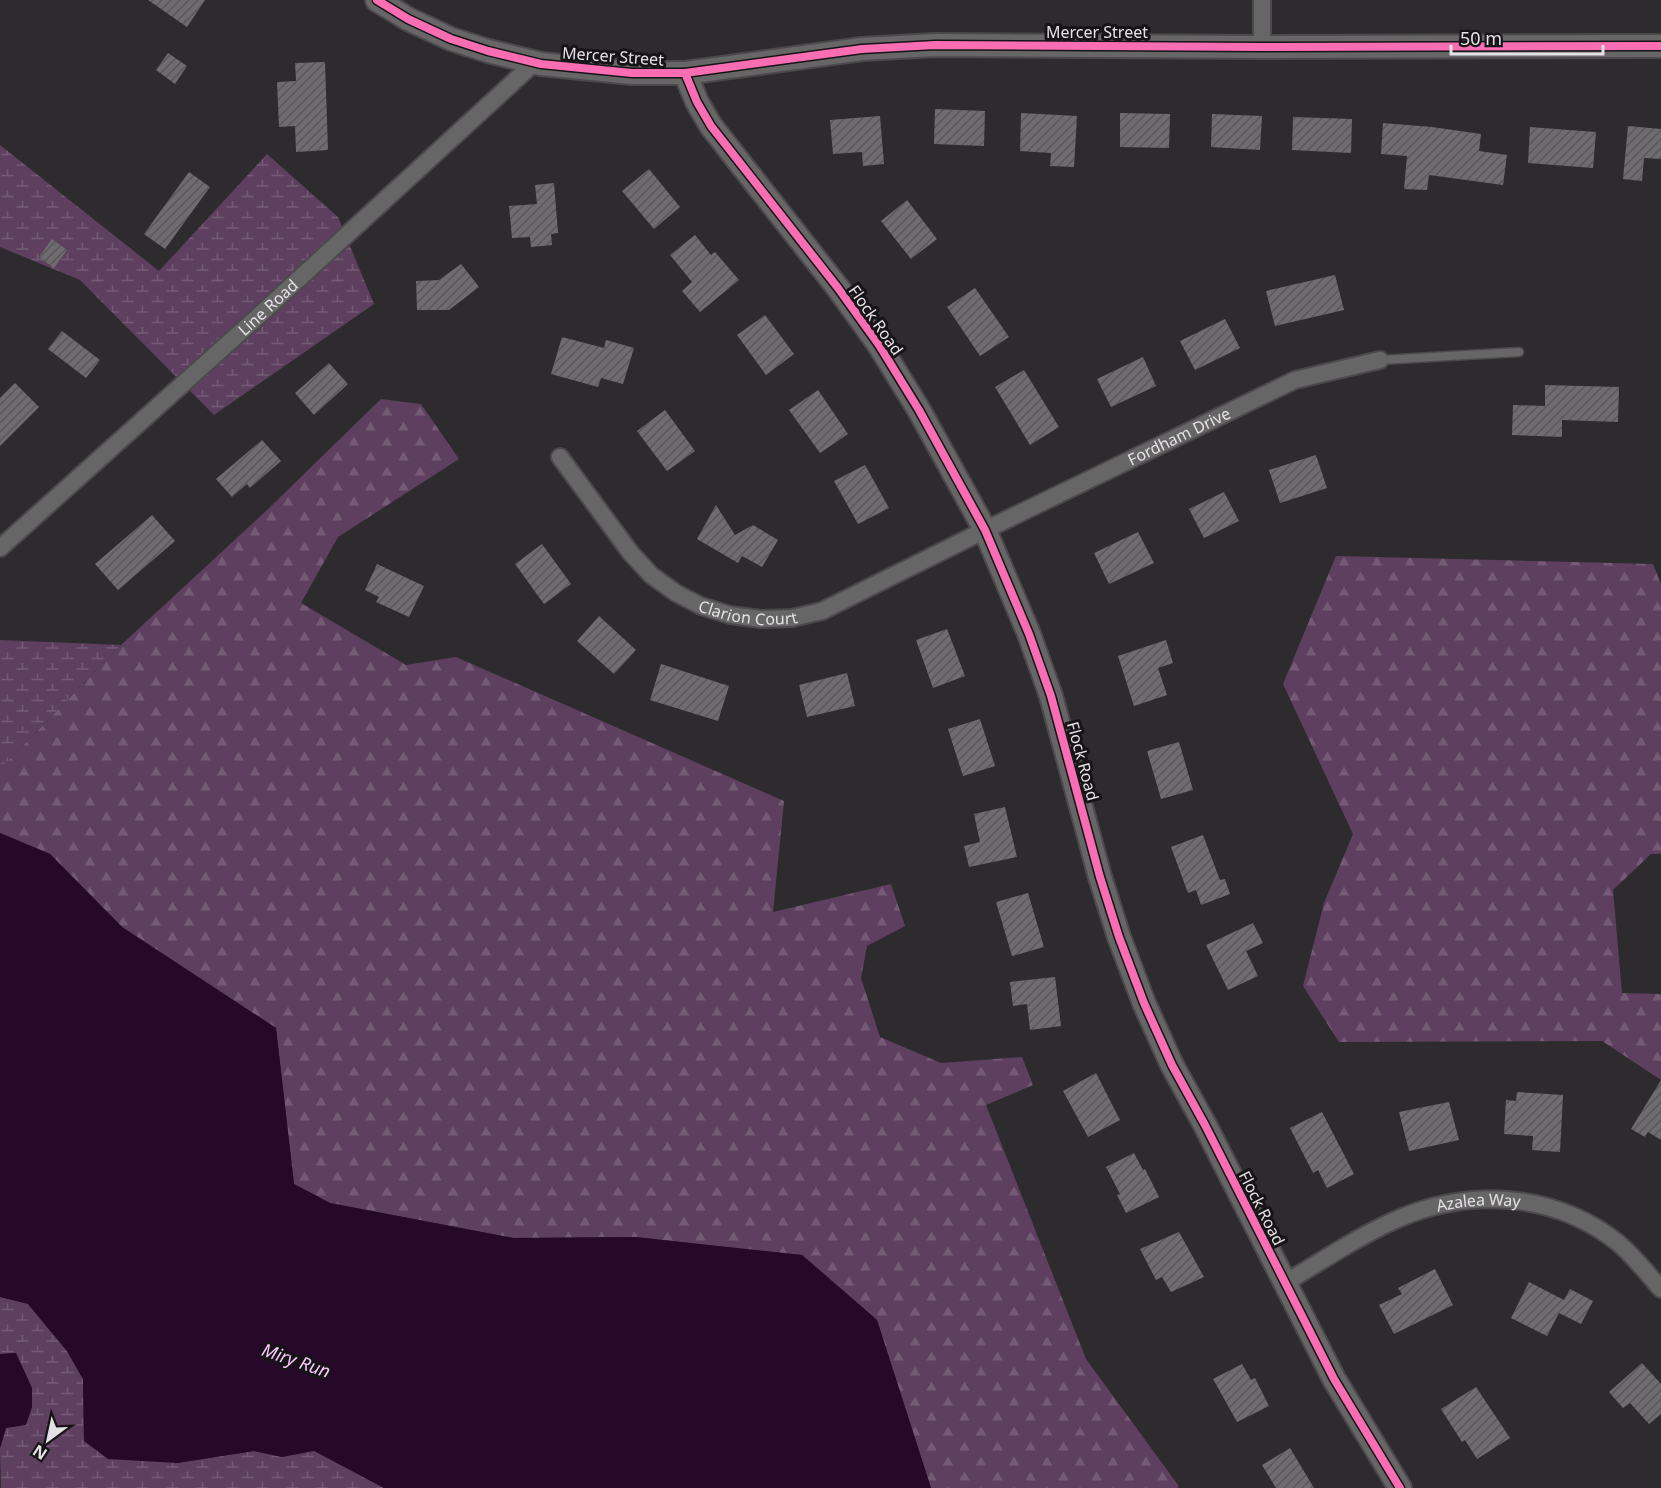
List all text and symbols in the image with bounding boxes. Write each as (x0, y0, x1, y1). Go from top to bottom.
scale bar (1451, 18, 1602, 56)
street label: Mercer Street (1046, 21, 1148, 43)
text: 50 m (1460, 26, 1502, 50)
street label: Mercer Street (561, 41, 665, 71)
street label: Line Road (233, 274, 303, 341)
street label: Flock Road (844, 281, 908, 359)
street label: Fordham Drive (1124, 402, 1234, 470)
street label: Clarion Court (696, 595, 800, 630)
street label: Flock Road (1062, 719, 1104, 803)
street label: Flock Road (1234, 1167, 1290, 1249)
street label: Azalea Way (1434, 1188, 1523, 1217)
water label: Miry Run (259, 1337, 334, 1383)
north arrow (18, 1410, 78, 1470)
text: N (28, 1440, 51, 1465)

